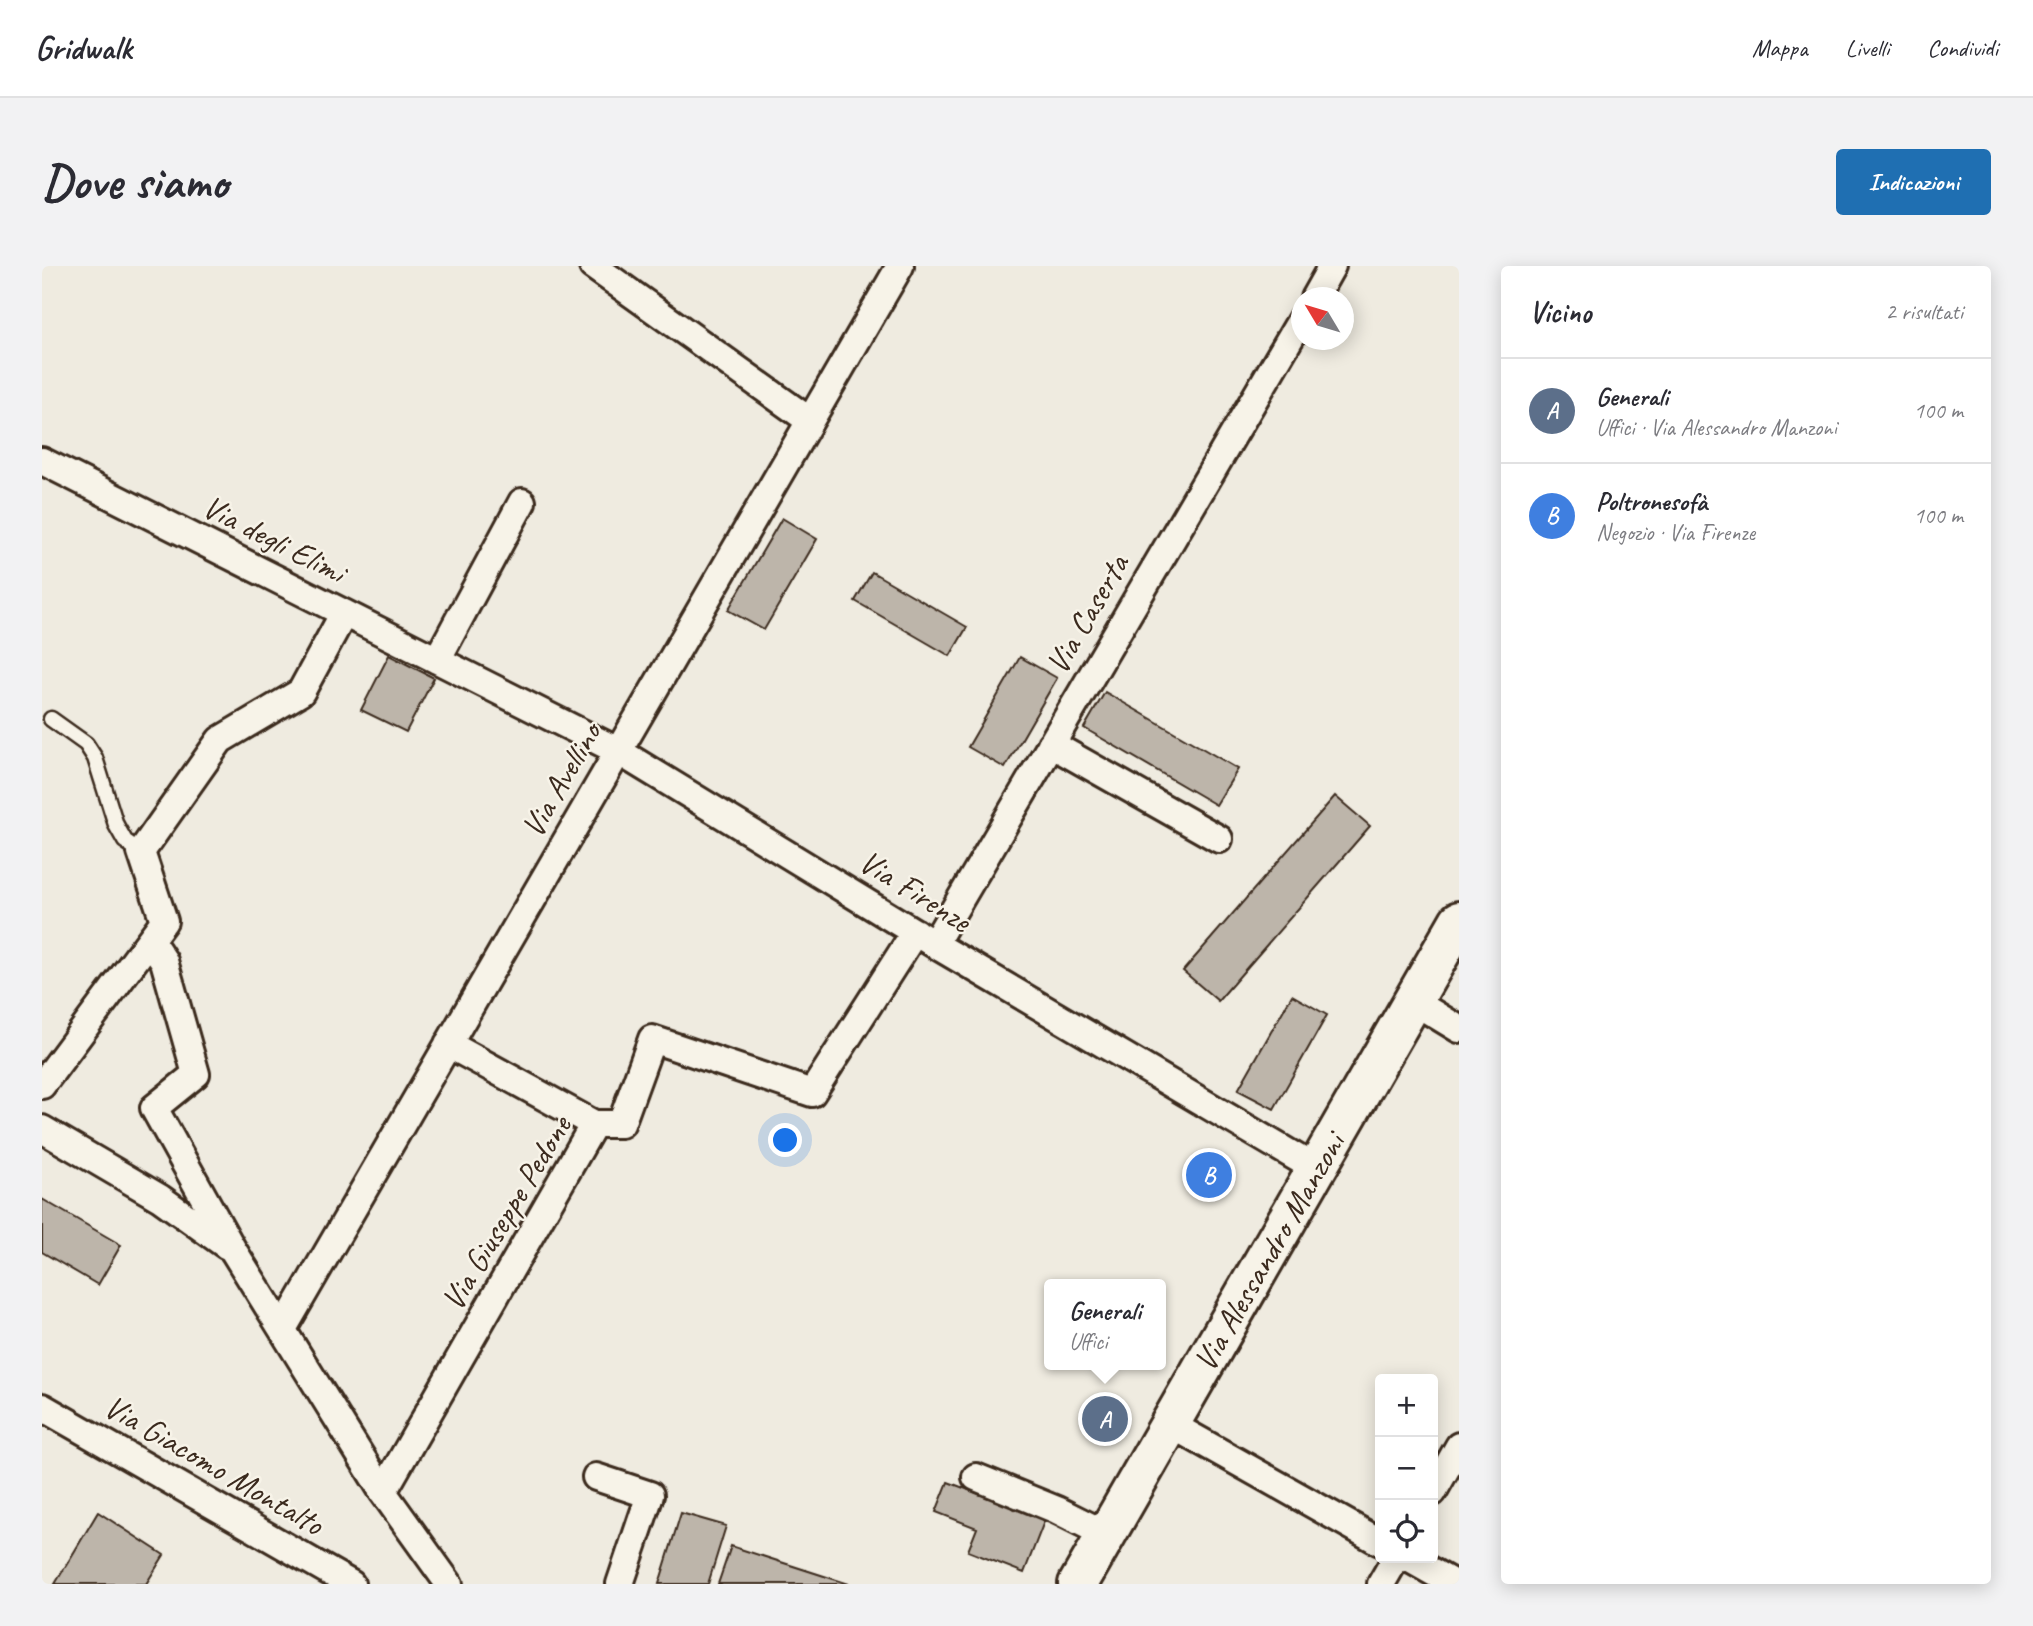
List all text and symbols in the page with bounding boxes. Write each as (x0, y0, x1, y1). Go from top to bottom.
text: Gridwalk (35, 27, 132, 69)
text: Mappa (1752, 33, 1808, 63)
text: Livelli (1846, 33, 1889, 63)
text: Condividi (1927, 33, 1998, 63)
button: Indicazioni (1836, 149, 1991, 215)
text: Dove siamo (42, 151, 228, 213)
north arrow (1291, 287, 1354, 350)
text: Vicino (1529, 293, 1591, 331)
text: 2 risultati (1885, 297, 1963, 326)
text: Generali (1596, 380, 1668, 413)
text: A (1546, 396, 1558, 425)
text: 100 m (1914, 396, 1963, 425)
text: Uffici · Via Alessandro Manzoni (1596, 413, 1837, 442)
street label: Via degli Elimi (196, 485, 356, 594)
text: Poltronesofà (1596, 485, 1707, 518)
text: B (1546, 501, 1558, 530)
text: 100 m (1914, 501, 1963, 530)
text: Negozio · Via Firenze (1596, 518, 1755, 547)
street label: Via Caserta (1036, 545, 1139, 681)
street label: Via Avellino (511, 712, 612, 845)
street label: Via Firenze (851, 840, 981, 943)
street label: Via Giuseppe Pedone (431, 1106, 582, 1318)
street label: Via Alessandro Manzoni (1184, 1122, 1356, 1379)
your location (768, 1123, 802, 1157)
pin: B (1186, 1149, 1232, 1201)
popup (1044, 1279, 1166, 1370)
text: Generali (1069, 1294, 1141, 1327)
text: Uffici (1069, 1327, 1108, 1356)
map controls (1375, 1374, 1438, 1563)
button: + (1375, 1374, 1438, 1437)
street label: Via Giacomo Montalto (97, 1385, 332, 1545)
pin: A (1082, 1393, 1128, 1445)
button: − (1375, 1437, 1438, 1500)
button: locate (1375, 1500, 1438, 1563)

